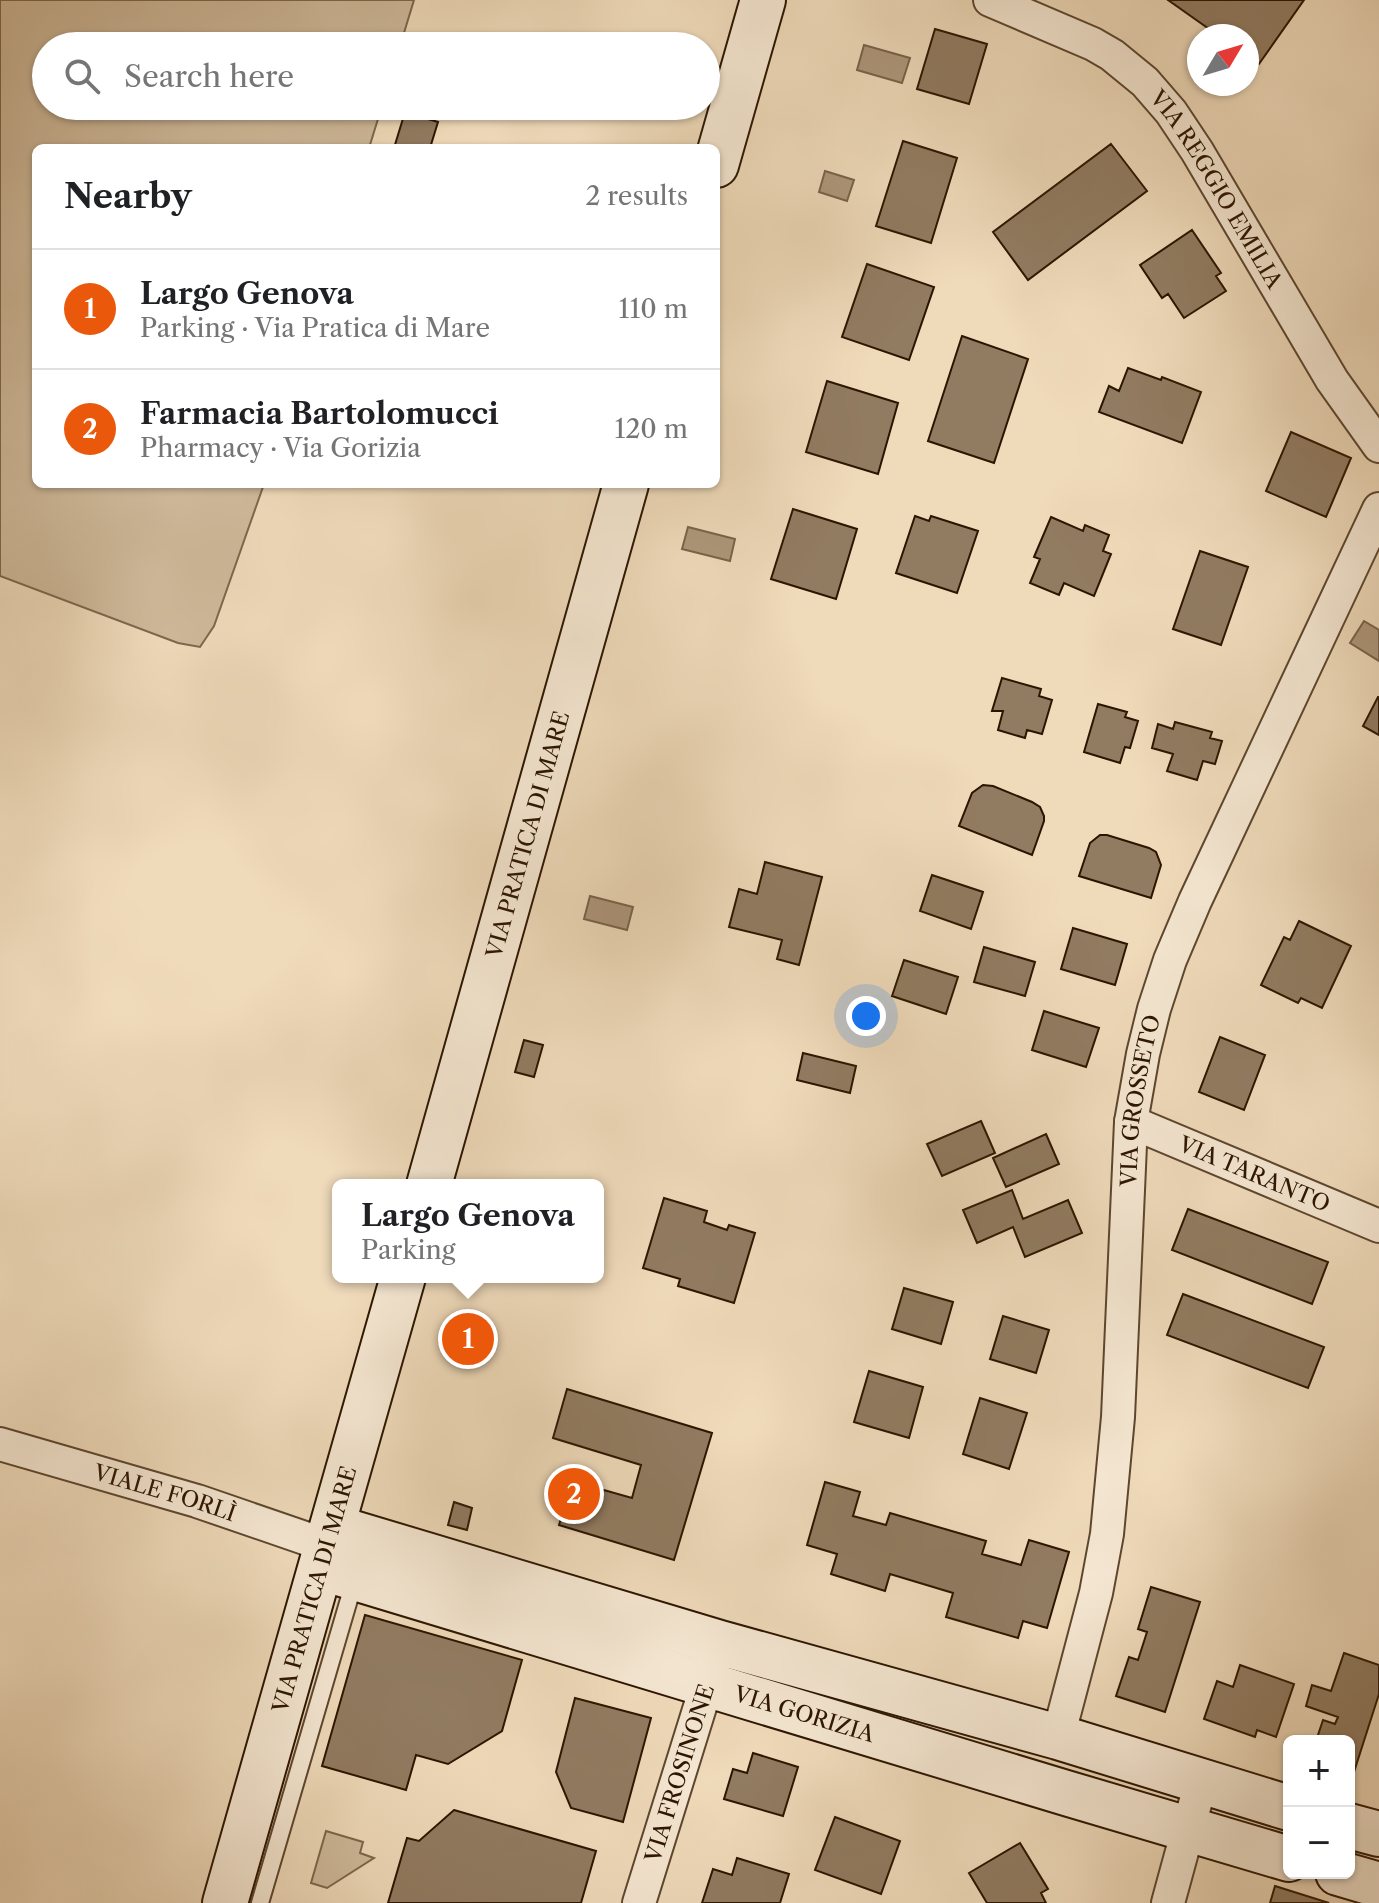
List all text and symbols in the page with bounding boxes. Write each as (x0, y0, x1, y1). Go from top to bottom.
north arrow (1187, 24, 1259, 96)
search box (32, 32, 720, 120)
icon: search (60, 54, 104, 98)
text: Search here (124, 58, 294, 95)
street label: VIA REGGIO EMILIA (1143, 84, 1288, 294)
text: Nearby (64, 175, 192, 217)
text: 2 results (585, 180, 688, 212)
text: Largo Genova (140, 275, 354, 312)
text: 1 (84, 293, 96, 325)
text: 110 m (619, 293, 688, 325)
text: Parking · Via Pratica di Mare (140, 312, 490, 344)
text: Farmacia Bartolomucci (140, 395, 499, 432)
text: 2 (82, 413, 98, 445)
text: 120 m (614, 413, 688, 445)
text: Pharmacy · Via Gorizia (140, 432, 421, 464)
street label: VIA PRATICA DI MARE (480, 708, 575, 962)
your location (846, 996, 886, 1036)
street label: VIA GROSSETO (1115, 1012, 1166, 1188)
street label: VIA TARANTO (1174, 1130, 1334, 1218)
popup (332, 1179, 604, 1283)
text: Largo Genova (361, 1197, 575, 1234)
text: Parking (361, 1234, 456, 1266)
pin: 1 (442, 1309, 494, 1369)
street label: VIALE FORLÌ (90, 1459, 240, 1527)
street label: VIA PRATICA DI MARE (266, 1463, 363, 1717)
pin: 2 (548, 1464, 600, 1524)
street label: VIA GORIZIA (730, 1680, 878, 1749)
street label: VIA FROSINONE (639, 1681, 720, 1866)
map controls (1283, 1735, 1355, 1879)
button: + (1283, 1735, 1355, 1807)
button: − (1283, 1807, 1355, 1879)

